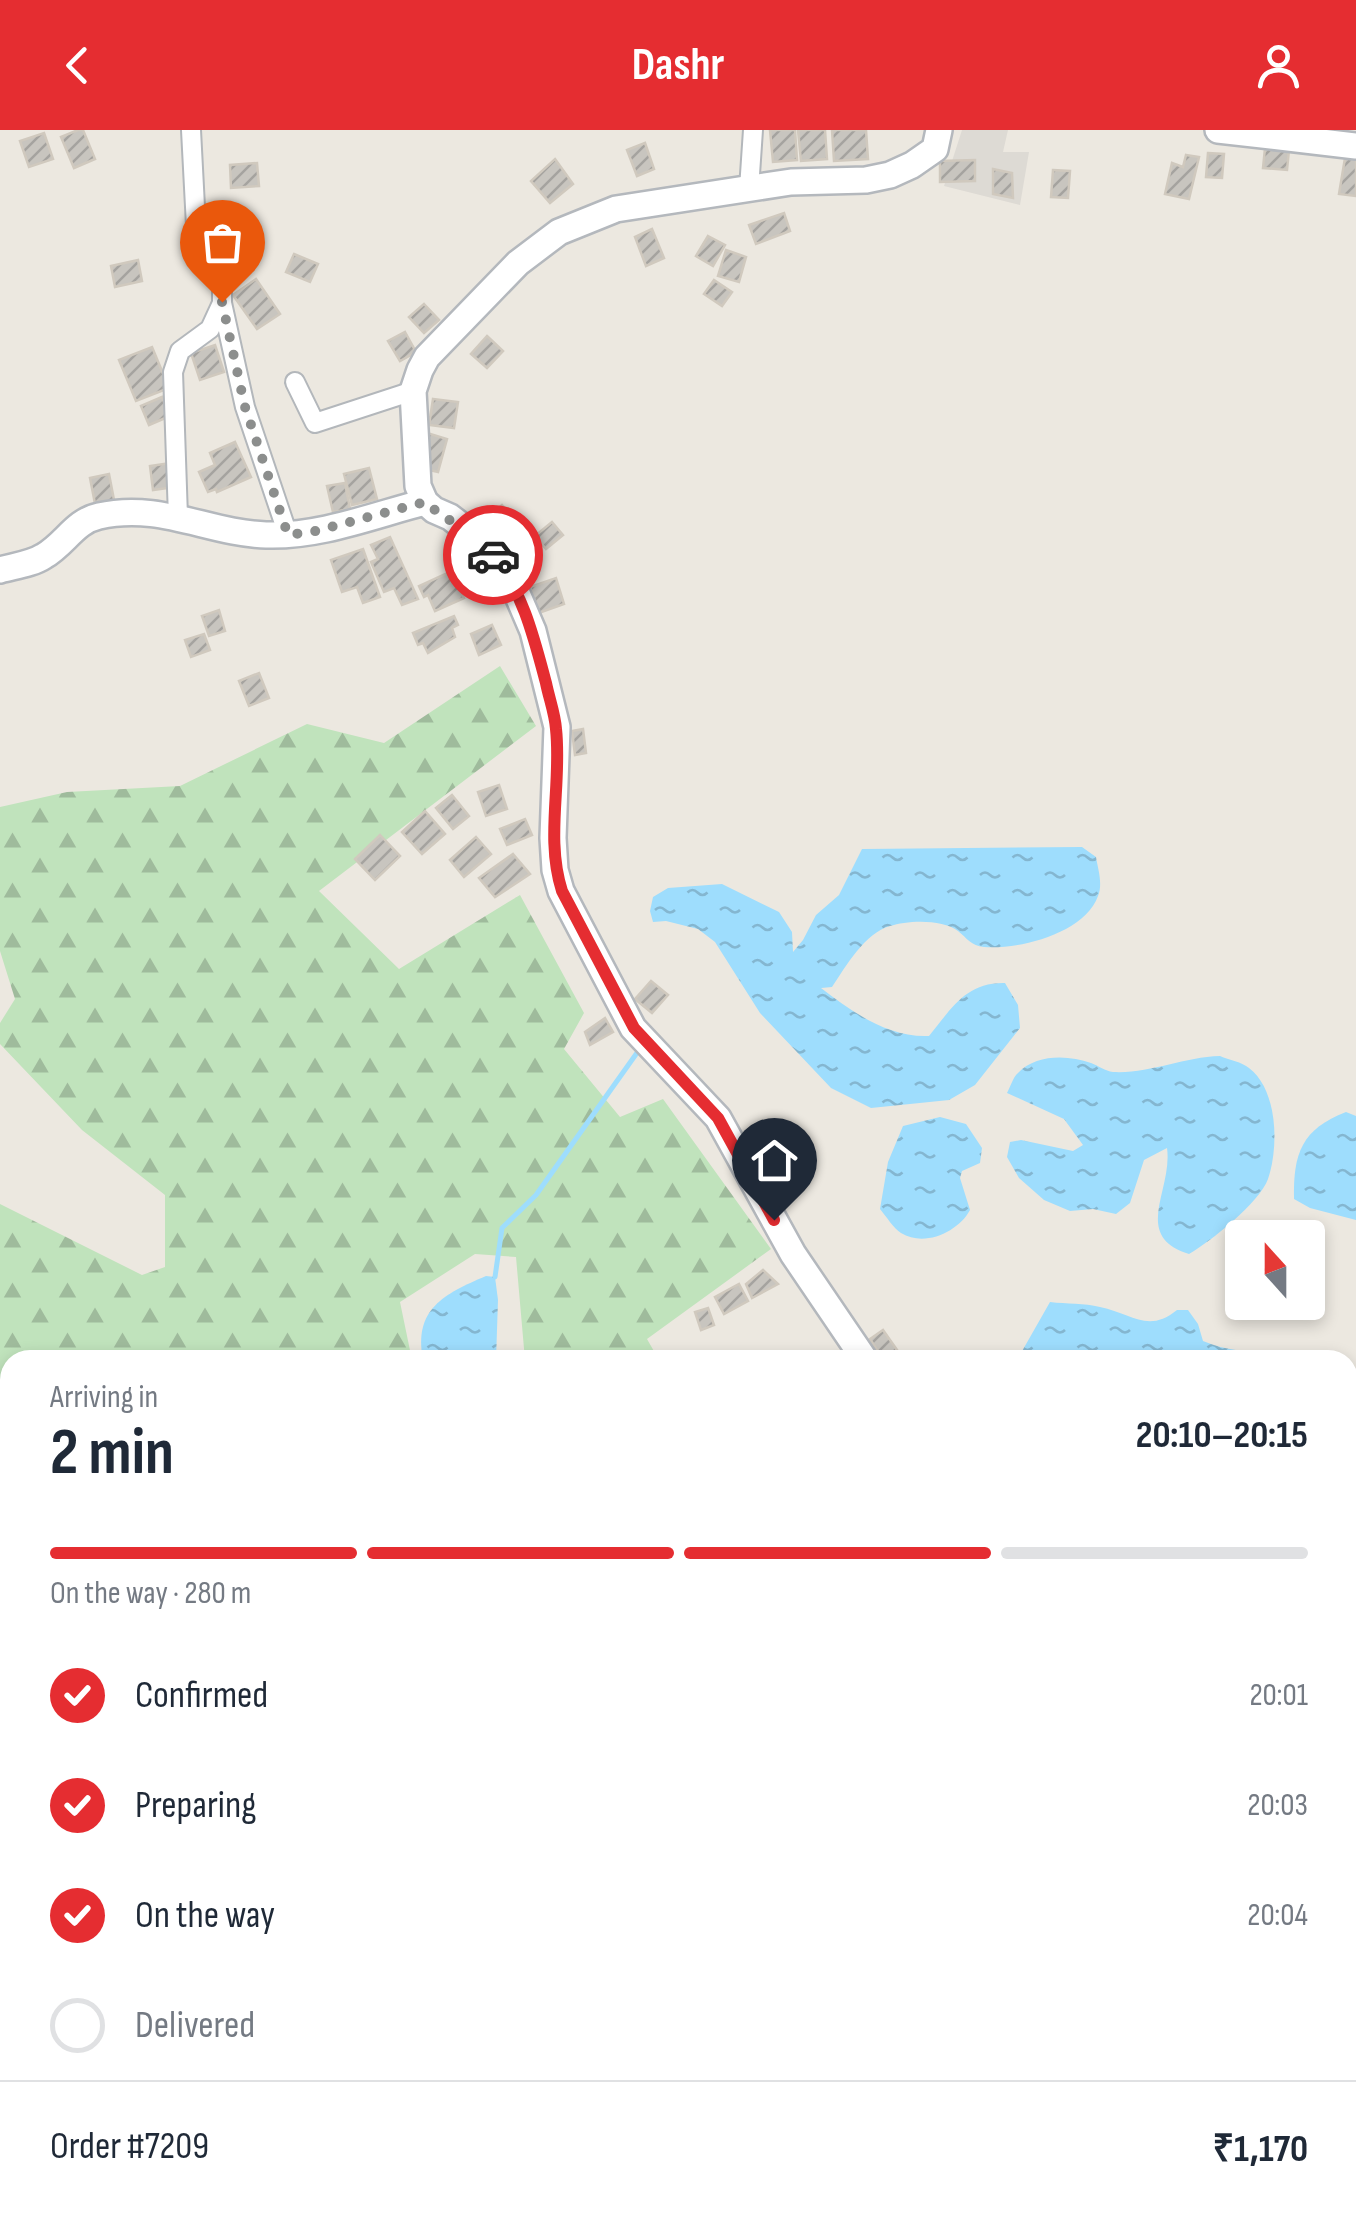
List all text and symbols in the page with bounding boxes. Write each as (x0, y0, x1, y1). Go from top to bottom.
icon: back (50, 38, 105, 93)
text: Dashr (632, 38, 724, 93)
icon: person (1251, 38, 1306, 93)
pin (180, 200, 265, 303)
icon: bag (195, 215, 250, 270)
courier (443, 505, 543, 605)
icon: car (466, 528, 521, 583)
pin (732, 1118, 817, 1221)
icon: home (747, 1133, 802, 1188)
north arrow (1225, 1220, 1325, 1320)
map controls (1225, 1220, 1325, 1320)
text: Arriving in (50, 1378, 158, 1417)
text: 20:10–20:15 (1136, 1413, 1308, 1458)
text: 2 min (50, 1415, 174, 1493)
text: On the way · 280 m (50, 1574, 251, 1613)
icon: check (50, 1668, 105, 1723)
text: Confirmed (135, 1673, 268, 1718)
text: 20:01 (1249, 1676, 1308, 1715)
icon: check (50, 1778, 105, 1833)
text: Preparing (135, 1783, 256, 1828)
text: 20:03 (1247, 1786, 1308, 1825)
icon: check (50, 1888, 105, 1943)
text: On the way (135, 1893, 275, 1938)
text: 20:04 (1247, 1896, 1308, 1935)
text: Delivered (135, 2003, 255, 2048)
text: Order #7209 (50, 2124, 209, 2169)
text: ₹1,170 (1212, 2127, 1308, 2172)

